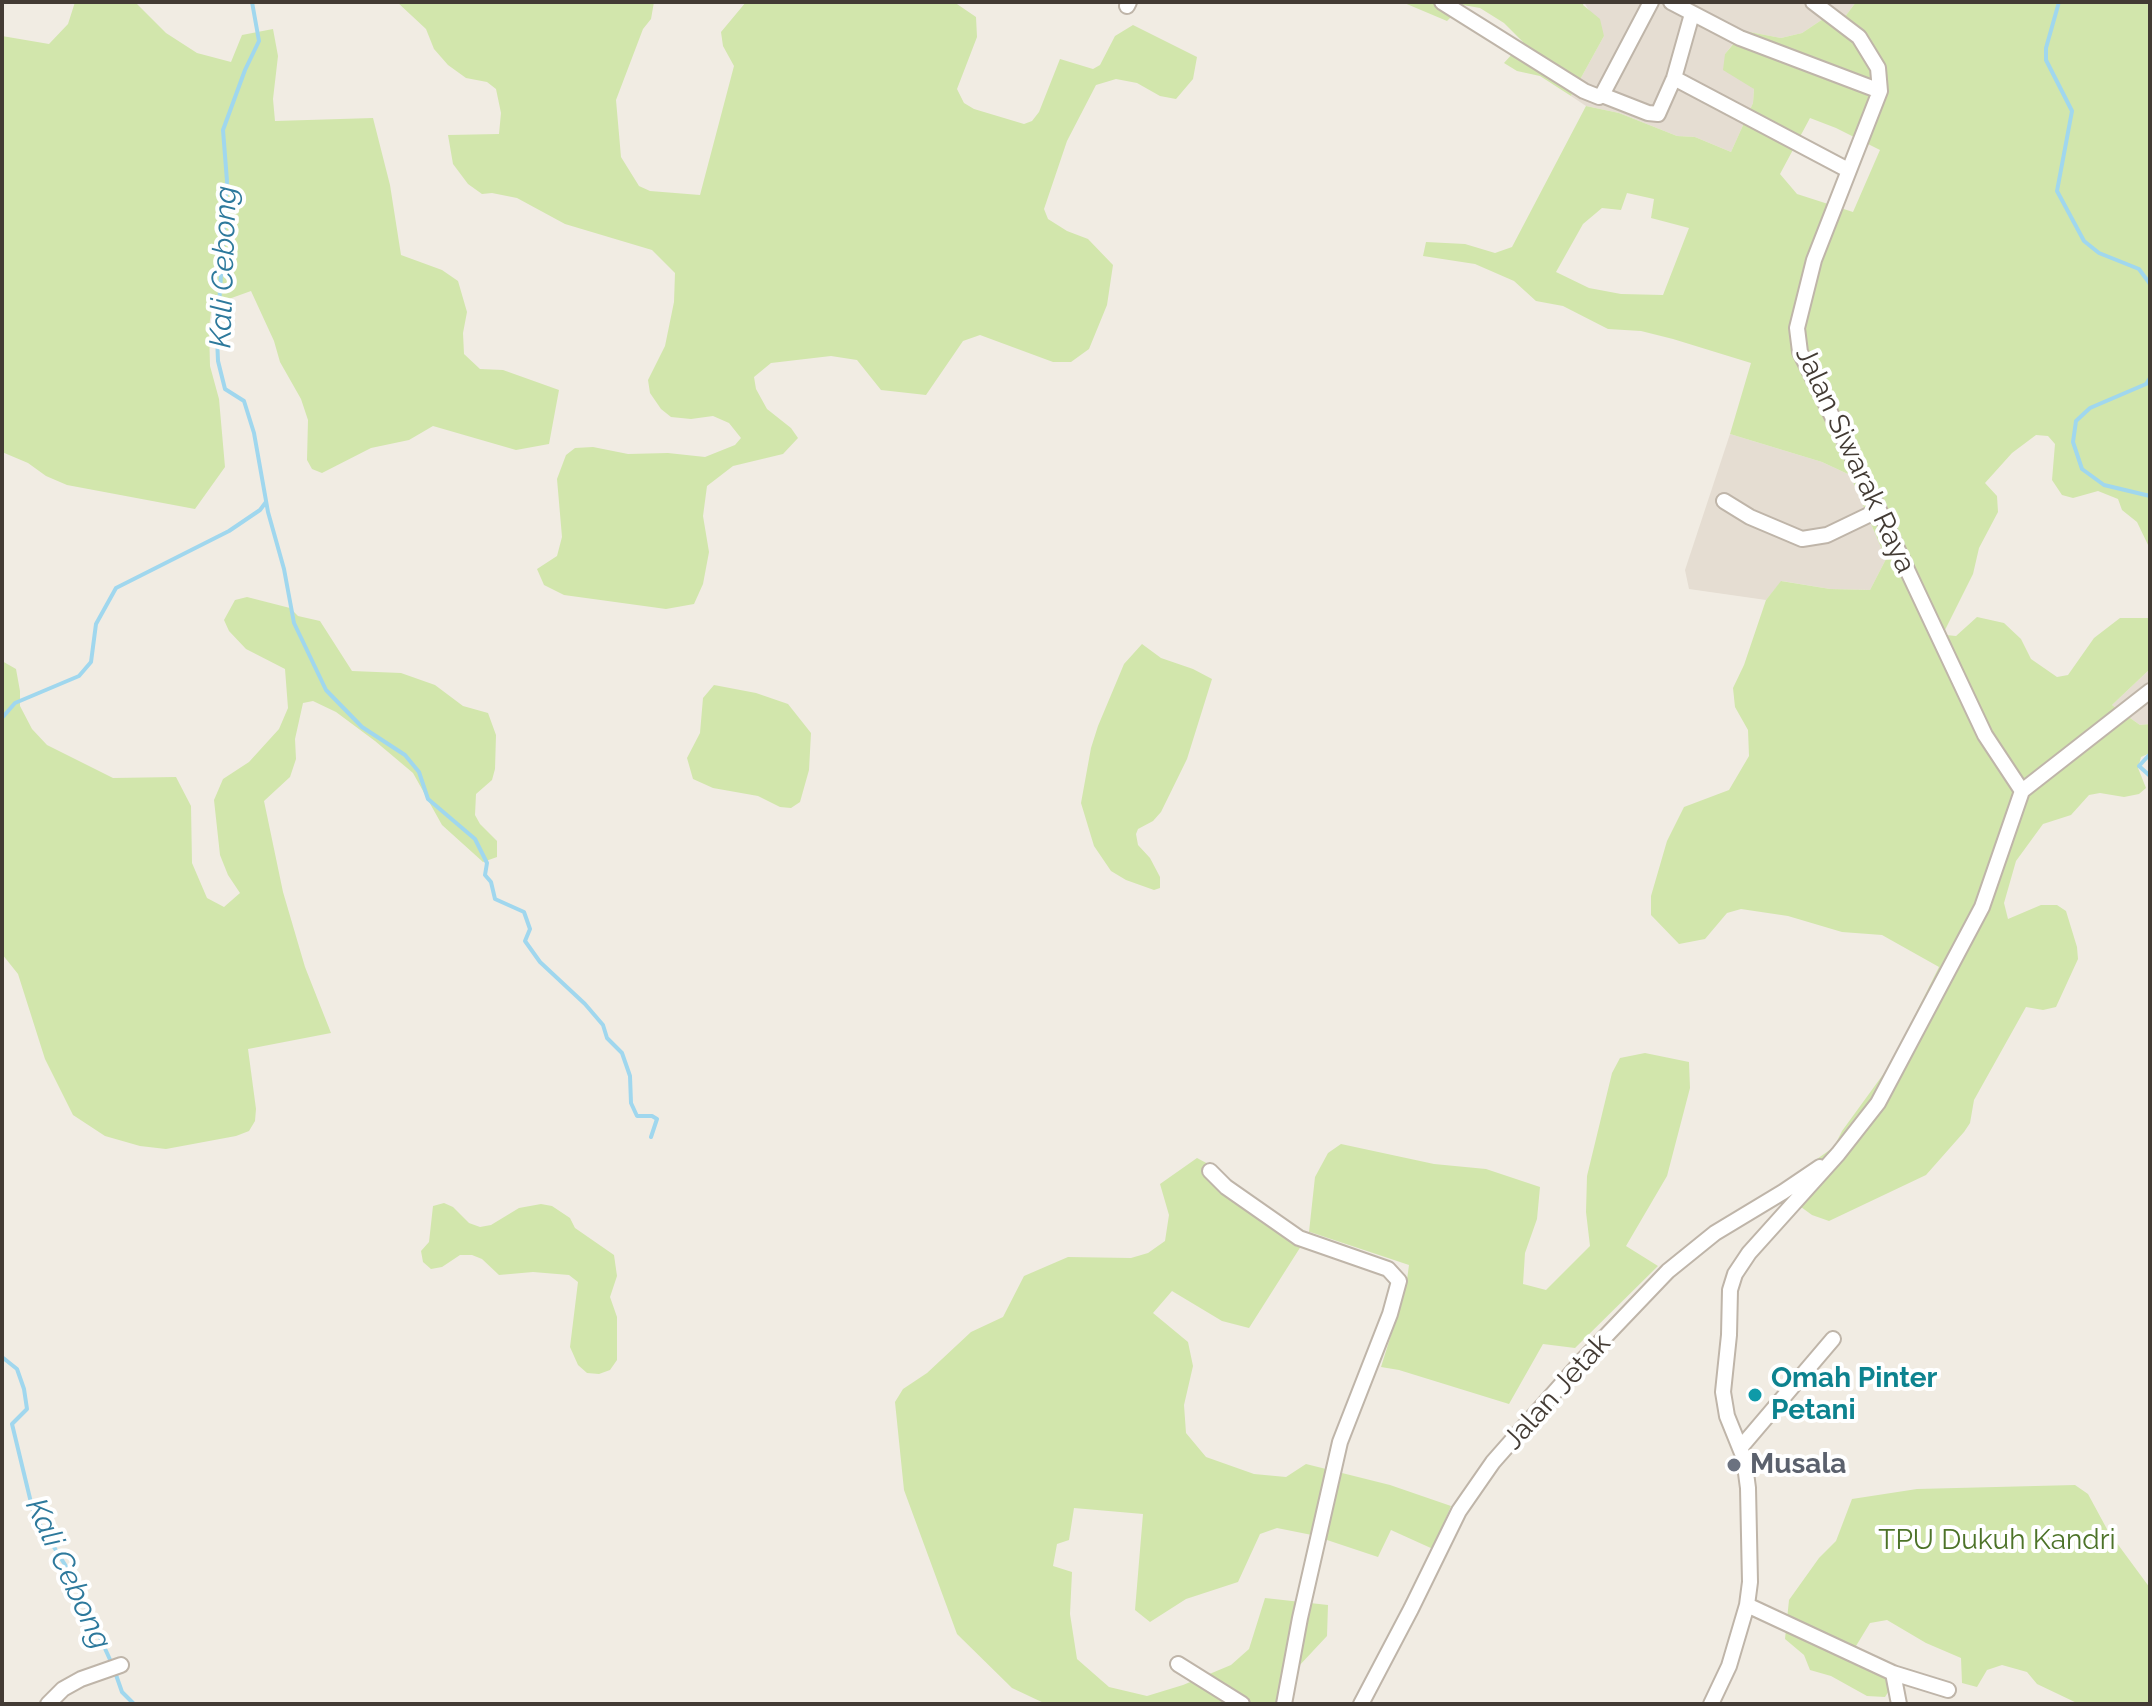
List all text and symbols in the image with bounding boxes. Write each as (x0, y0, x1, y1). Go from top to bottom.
water label: Kali Cebong (203, 185, 245, 349)
street label: Jalan Siwarak Raya (1788, 342, 1922, 578)
street label: Jalan Jetak (1496, 1327, 1618, 1457)
place label: Omah Pinter Petani (1771, 1362, 1937, 1428)
marker: Omah Pinter Petani (1746, 1386, 1764, 1404)
place label: Musala (1750, 1448, 1846, 1482)
marker: Musala (1725, 1456, 1743, 1474)
water label: Kali Cebong (17, 1493, 119, 1655)
park label: TPU Dukuh Kandri (1878, 1524, 2116, 1558)

